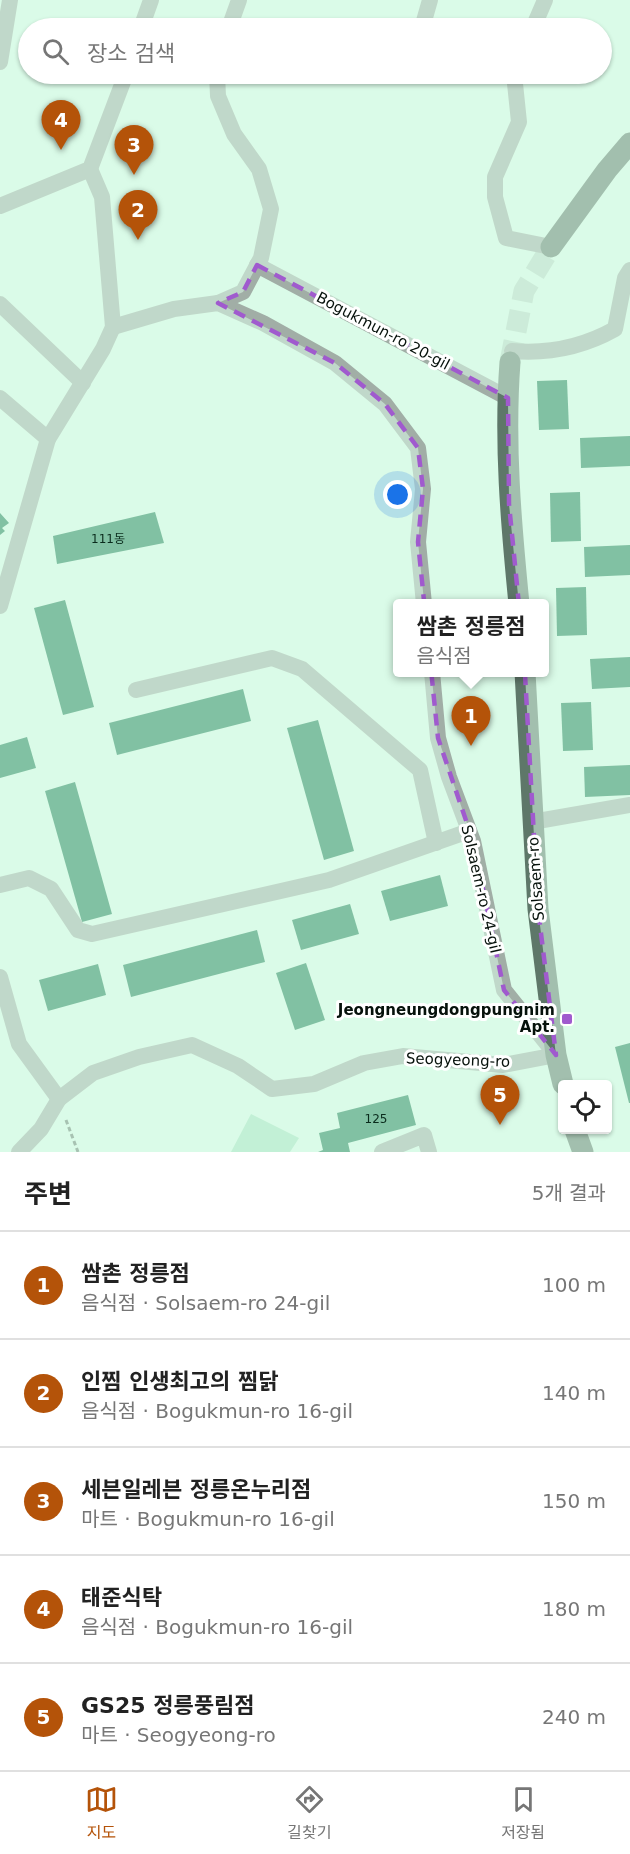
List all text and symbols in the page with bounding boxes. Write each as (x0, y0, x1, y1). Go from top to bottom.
search box (18, 18, 612, 84)
icon: search (39, 35, 72, 68)
text: 장소 검색 (87, 41, 175, 66)
pin: 4 (42, 100, 80, 150)
pin: 3 (114, 126, 154, 175)
pin: 2 (118, 190, 158, 240)
street label: Bogukmun-ro 20-gil (313, 288, 453, 374)
your location (383, 480, 412, 509)
house number: 111동 (91, 532, 125, 546)
popup (393, 599, 549, 677)
text: 쌈촌 정릉점 (417, 614, 525, 639)
text: 음식점 (417, 644, 472, 668)
pin: 1 (452, 696, 490, 746)
street label: Solsaem-ro 24-gil (457, 823, 505, 955)
street label: Solsaem-ro (524, 836, 548, 922)
place label: Jeongneungdongpungnim Apt. (337, 1001, 555, 1036)
marker: Jeongneungdongpungnim Apt. (560, 1012, 574, 1026)
street label: Seogyeong-ro (406, 1049, 510, 1071)
pin: 5 (480, 1076, 520, 1125)
map controls (558, 1080, 612, 1134)
button: locate (558, 1080, 612, 1134)
house number: 125 (365, 1112, 387, 1126)
text: 주변 (24, 1179, 72, 1209)
text: 5개 결과 (532, 1181, 606, 1205)
text: 쌈촌 정릉점 (81, 1261, 190, 1286)
text: 1 (37, 1273, 50, 1297)
text: 100 m (542, 1273, 606, 1297)
text: 음식점 · Solsaem-ro 24-gil (81, 1291, 330, 1315)
text: 인찜 인생최고의 찜닭 (81, 1369, 278, 1394)
text: 2 (37, 1381, 50, 1405)
text: 140 m (542, 1381, 606, 1405)
text: 음식점 · Bogukmun-ro 16-gil (81, 1399, 353, 1423)
text: 세븐일레븐 정릉온누리점 (81, 1477, 311, 1502)
text: 3 (37, 1489, 50, 1513)
text: 150 m (542, 1489, 606, 1513)
text: 마트 · Bogukmun-ro 16-gil (81, 1507, 335, 1531)
text: 태준식탁 (81, 1585, 162, 1610)
text: 4 (37, 1597, 50, 1621)
text: 180 m (542, 1597, 606, 1621)
text: 음식점 · Bogukmun-ro 16-gil (81, 1615, 353, 1639)
text: GS25 정릉풍림점 (81, 1693, 254, 1718)
text: 5 (37, 1705, 50, 1729)
text: 240 m (542, 1705, 606, 1729)
text: 마트 · Seogyeong-ro (81, 1723, 276, 1747)
tab: 지도 (85, 1783, 118, 1843)
tab: 길찾기 (287, 1783, 331, 1843)
tab: 저장됨 (501, 1783, 545, 1843)

